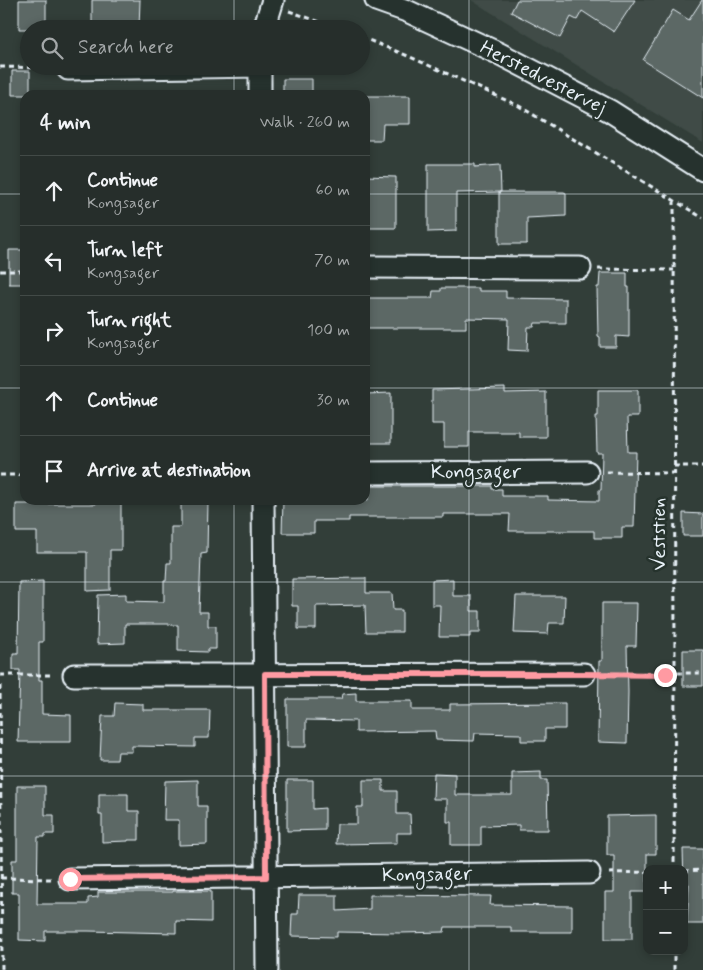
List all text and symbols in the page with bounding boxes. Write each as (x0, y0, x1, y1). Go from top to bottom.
search box (20, 20, 370, 75)
icon: search (38, 34, 66, 62)
street label: Herstedvestervej (475, 34, 611, 122)
text: Search here (78, 35, 174, 60)
text: 4 min (40, 109, 91, 137)
text: Walk · 260 m (260, 112, 350, 133)
text: Continue (87, 168, 158, 193)
icon: ahead (40, 177, 68, 205)
text: 60 m (316, 180, 350, 201)
text: Kongsager (87, 193, 159, 214)
text: Turn left (87, 238, 163, 263)
icon: left (40, 247, 68, 275)
text: 70 m (314, 250, 350, 271)
text: Kongsager (87, 263, 159, 284)
text: Turn right (87, 308, 171, 333)
icon: right (40, 317, 68, 345)
text: 100 m (307, 320, 350, 341)
text: Kongsager (87, 333, 159, 354)
icon: ahead (40, 387, 68, 415)
text: Continue (87, 388, 158, 413)
text: 30 m (317, 390, 350, 411)
icon: arrive (40, 457, 68, 485)
text: Arrive at destination (87, 458, 251, 483)
street label: Kongsager (431, 459, 522, 488)
street label: Veststien (646, 498, 673, 570)
route end (654, 664, 677, 687)
street label: Kongsager (382, 861, 473, 891)
map controls (643, 865, 688, 955)
button: + (643, 865, 688, 910)
route start (59, 868, 82, 891)
button: − (643, 910, 688, 955)

